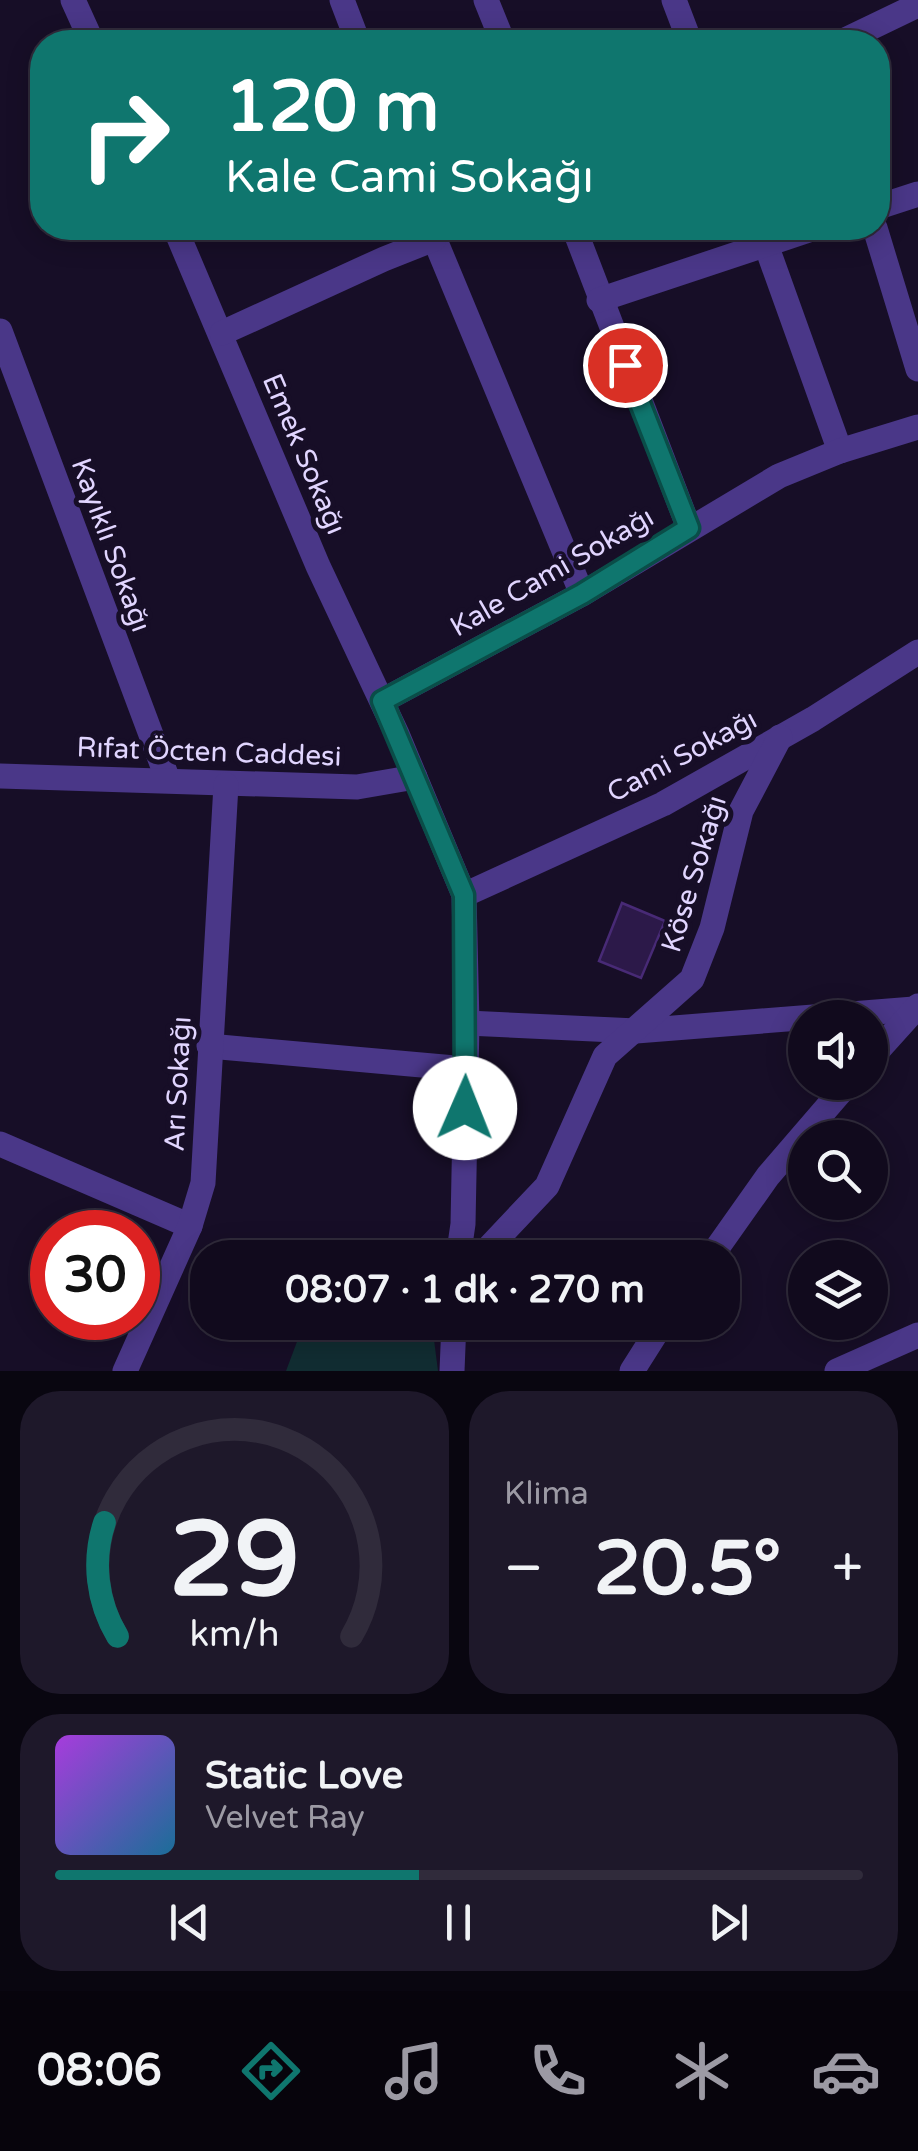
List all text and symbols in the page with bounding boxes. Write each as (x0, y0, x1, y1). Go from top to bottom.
text: 120 m (225, 66, 439, 150)
icon: right (60, 70, 190, 200)
text: Kale Cami Sokağı (225, 151, 594, 205)
pin (583, 323, 668, 408)
icon: arrive (598, 338, 653, 393)
street label: Emek Sokağı (255, 368, 353, 540)
street label: Kayıklı Sokağı (64, 453, 158, 637)
street label: Kale Cami Sokağı (444, 500, 660, 644)
street label: Cami Sokağı (601, 702, 763, 810)
street label: Rıfat Öcten Caddesi (76, 730, 342, 774)
street label: Köse Sokağı (654, 792, 734, 956)
map controls (788, 1000, 888, 1340)
button: sound (788, 1000, 888, 1100)
street label: Arı Sokağı (157, 1016, 199, 1152)
position arrow (413, 1056, 517, 1160)
button: search (788, 1120, 888, 1220)
speed limit sign: 30 (30, 1210, 160, 1340)
button: layers (788, 1240, 888, 1340)
text: 08:07 · 1 dk · 270 m (285, 1267, 645, 1313)
text: Klima (504, 1475, 589, 1513)
text: 29 (169, 1499, 300, 1624)
text: 20.5° (594, 1524, 781, 1614)
text: − (504, 1536, 543, 1602)
text: + (832, 1536, 863, 1602)
text: km/h (190, 1613, 279, 1656)
text: Static Love (205, 1753, 403, 1799)
text: Velvet Ray (205, 1799, 365, 1837)
icon: previous (162, 1895, 217, 1950)
icon: pause (431, 1895, 486, 1950)
icon: next (701, 1895, 756, 1950)
icon: directions (236, 2036, 306, 2106)
icon: music (379, 2036, 449, 2106)
icon: phone (523, 2036, 593, 2106)
icon: climate (667, 2036, 737, 2106)
icon: car (811, 2036, 881, 2106)
text: 08:06 (37, 2044, 162, 2098)

